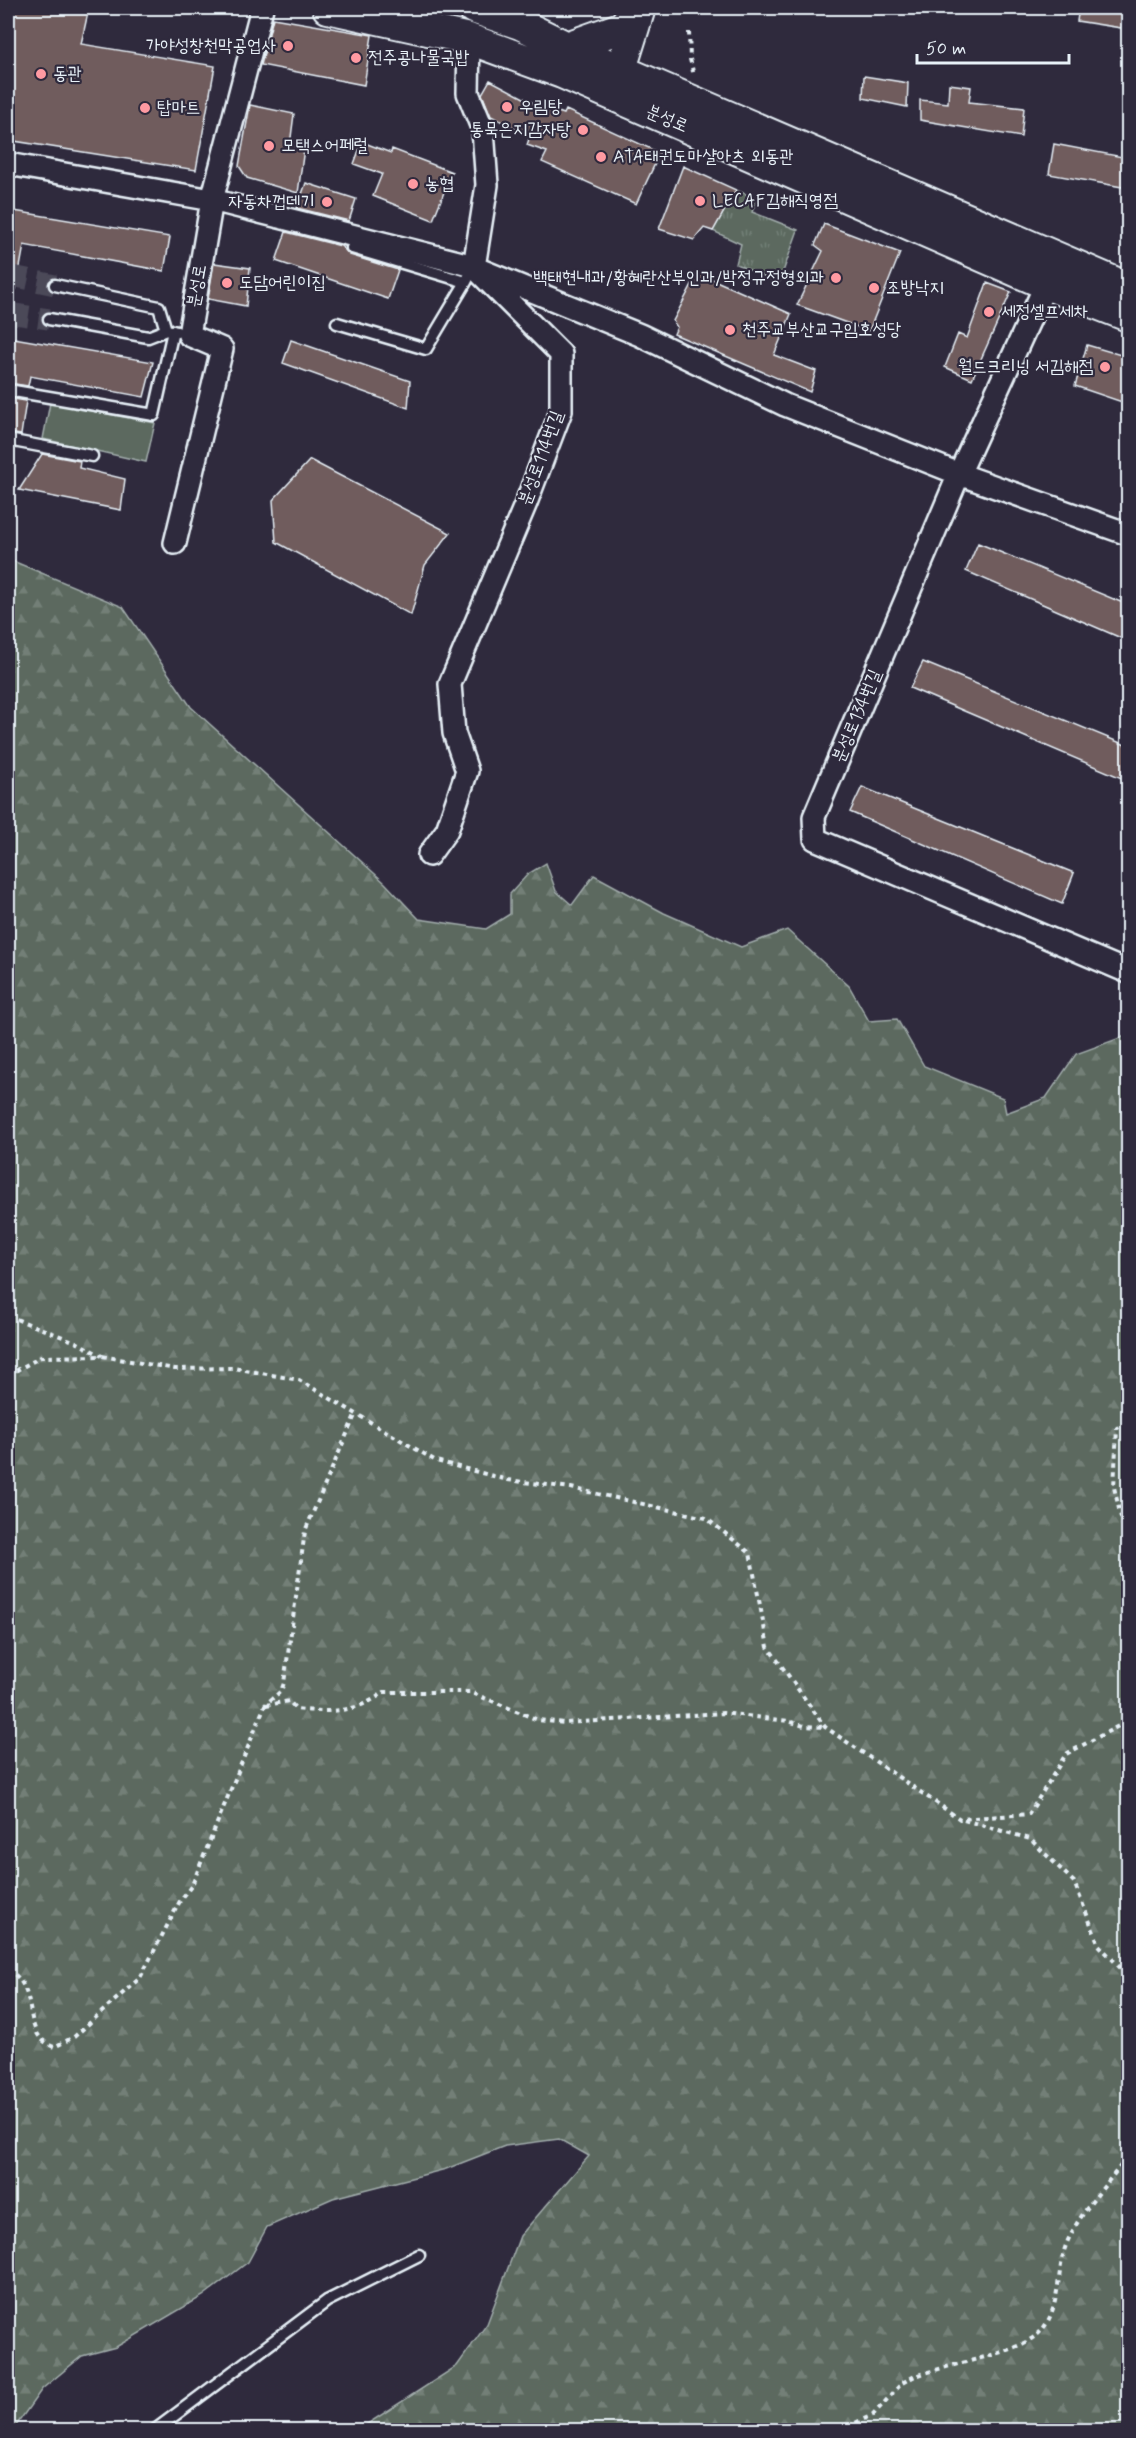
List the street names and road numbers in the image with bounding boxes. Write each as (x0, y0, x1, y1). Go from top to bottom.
street label: 분성로 (642, 99, 692, 139)
street label: 분성로 (181, 263, 213, 309)
street label: 분성로114번길 (513, 407, 569, 509)
street label: 분성로134번길 (827, 665, 888, 766)

